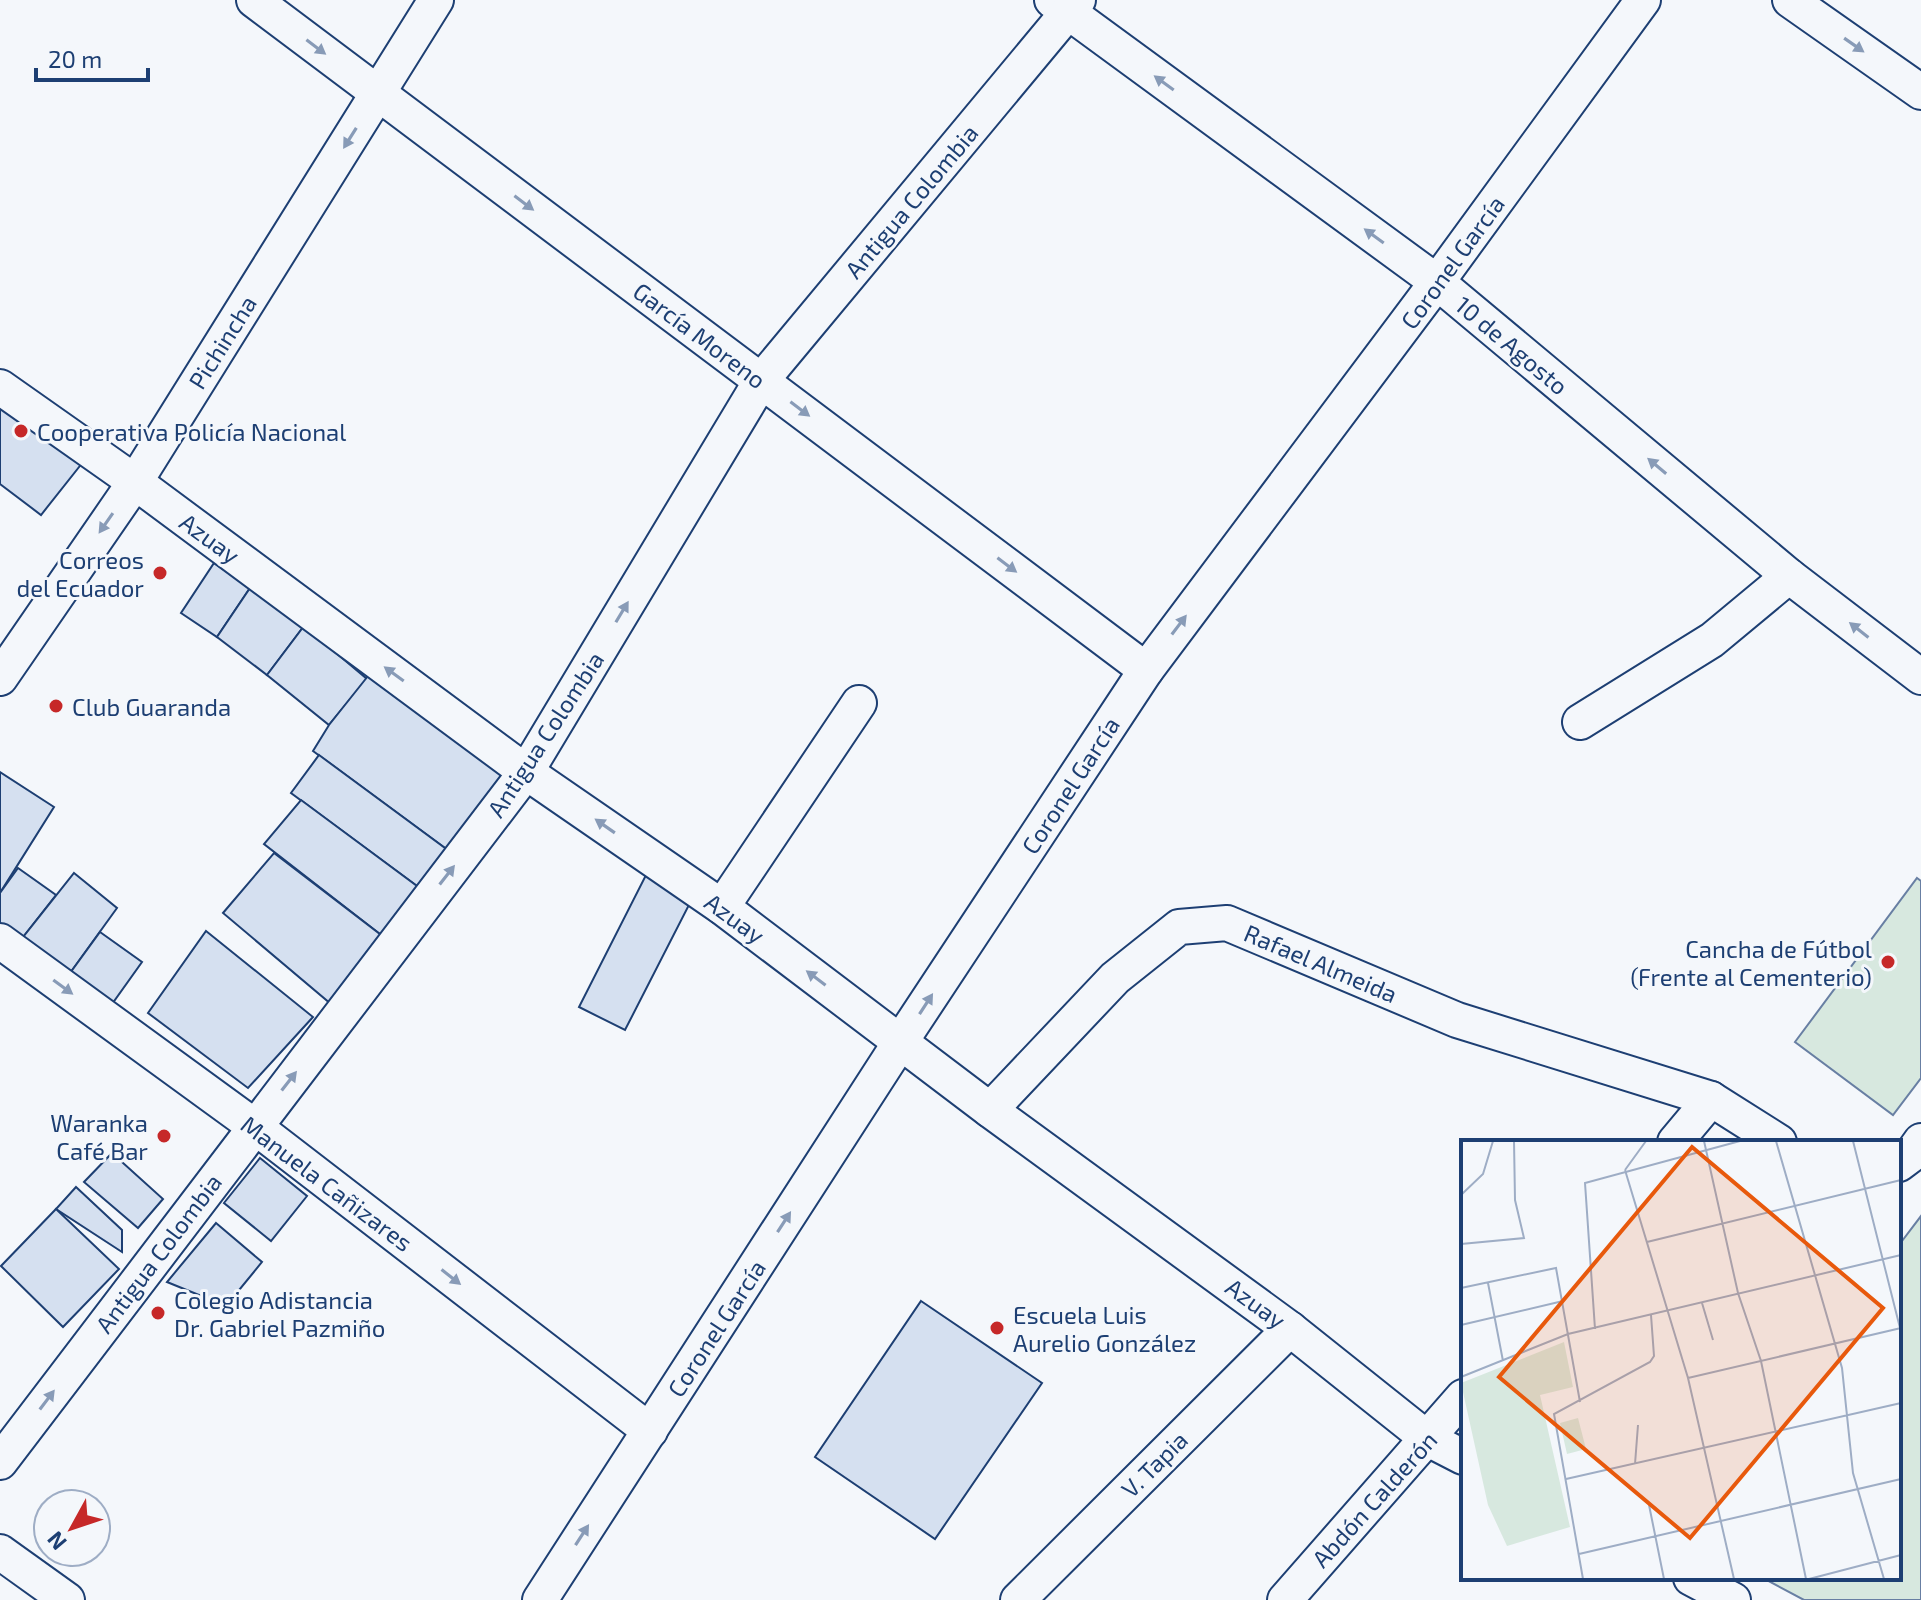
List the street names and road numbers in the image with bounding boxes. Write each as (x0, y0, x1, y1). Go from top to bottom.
street label: Antigua Colombia (838, 118, 984, 284)
street label: Coronel García (1394, 190, 1510, 334)
street label: García Moreno (628, 276, 772, 394)
street label: Pichincha (182, 290, 262, 394)
street label: 10 de Agosto (1450, 290, 1574, 400)
street label: Azuay (174, 507, 246, 570)
street label: Antigua Colombia (481, 646, 609, 822)
street label: Coronel García (1015, 711, 1125, 859)
street label: Azuay (699, 887, 771, 950)
street label: Rafael Almeida (1240, 918, 1402, 1008)
street label: Manuela Cañizares (236, 1109, 418, 1257)
street label: Antigua Colombia (89, 1168, 227, 1338)
street label: Coronel García (661, 1254, 771, 1402)
street label: Azuay (1220, 1272, 1292, 1335)
street label: V. Tapia (1115, 1425, 1193, 1503)
street label: Abdón Calderón (1305, 1425, 1443, 1573)

